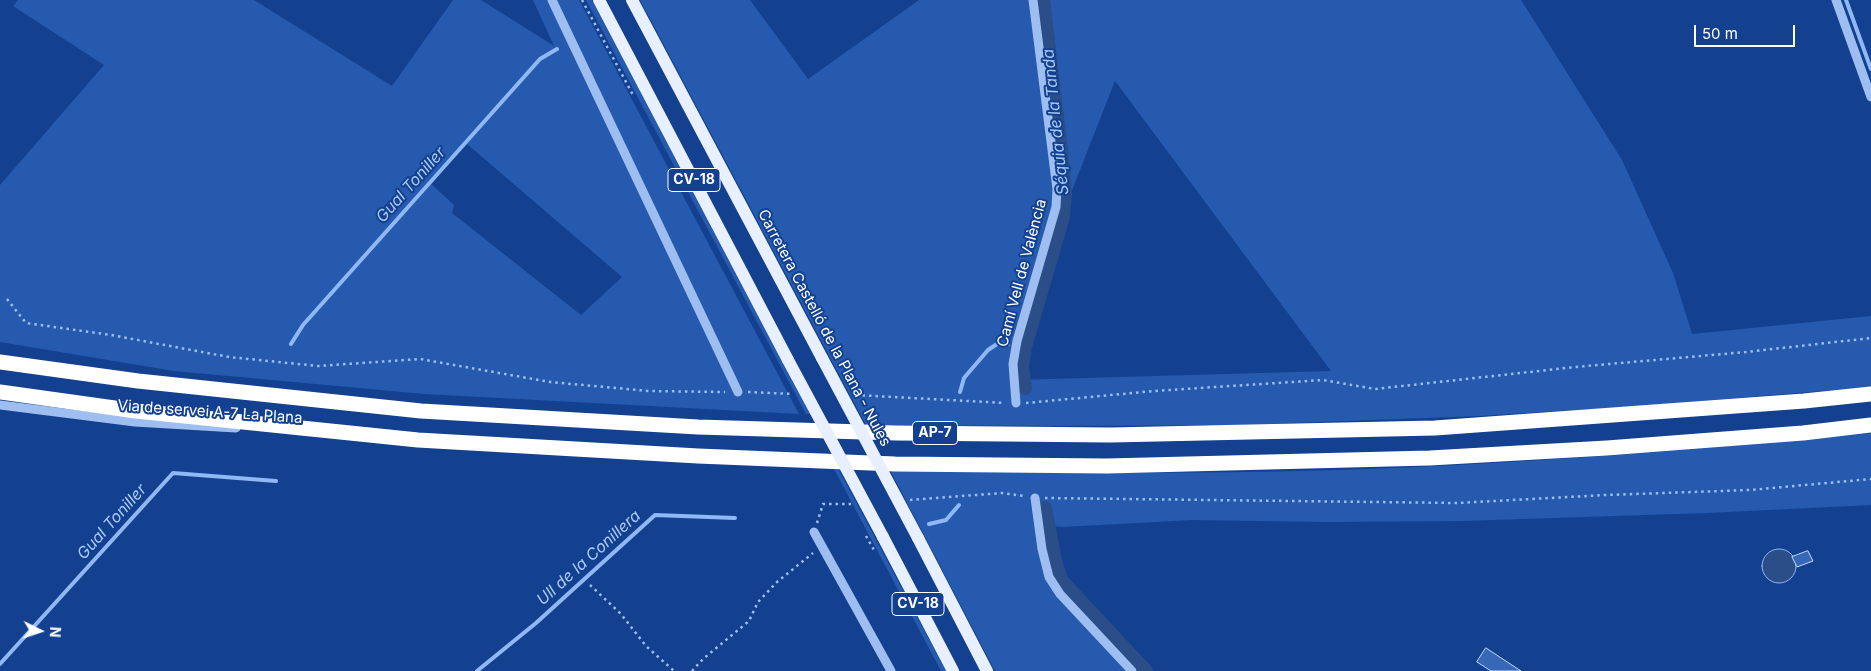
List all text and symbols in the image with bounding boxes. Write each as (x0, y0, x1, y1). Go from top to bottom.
scale bar (1696, 15, 1797, 47)
text: 50 m (1702, 24, 1738, 43)
water label: Séquia de la Tanda (1039, 48, 1073, 196)
water label: Gual Toniller (372, 143, 450, 227)
road number: CV-18 (668, 168, 720, 192)
street label: Camí Vell de València (994, 197, 1050, 349)
street label: Carretera Castelló de la Plana - Nules (754, 207, 894, 449)
street label: Via de servei A-7 La Plana (117, 397, 303, 427)
road number: AP-7 (912, 422, 958, 444)
water label: Gual Toniller (73, 480, 151, 564)
water label: Ull de la Conillera (533, 506, 645, 610)
road number: CV-18 (892, 592, 944, 616)
north arrow (15, 606, 65, 656)
text: N (47, 626, 64, 638)

